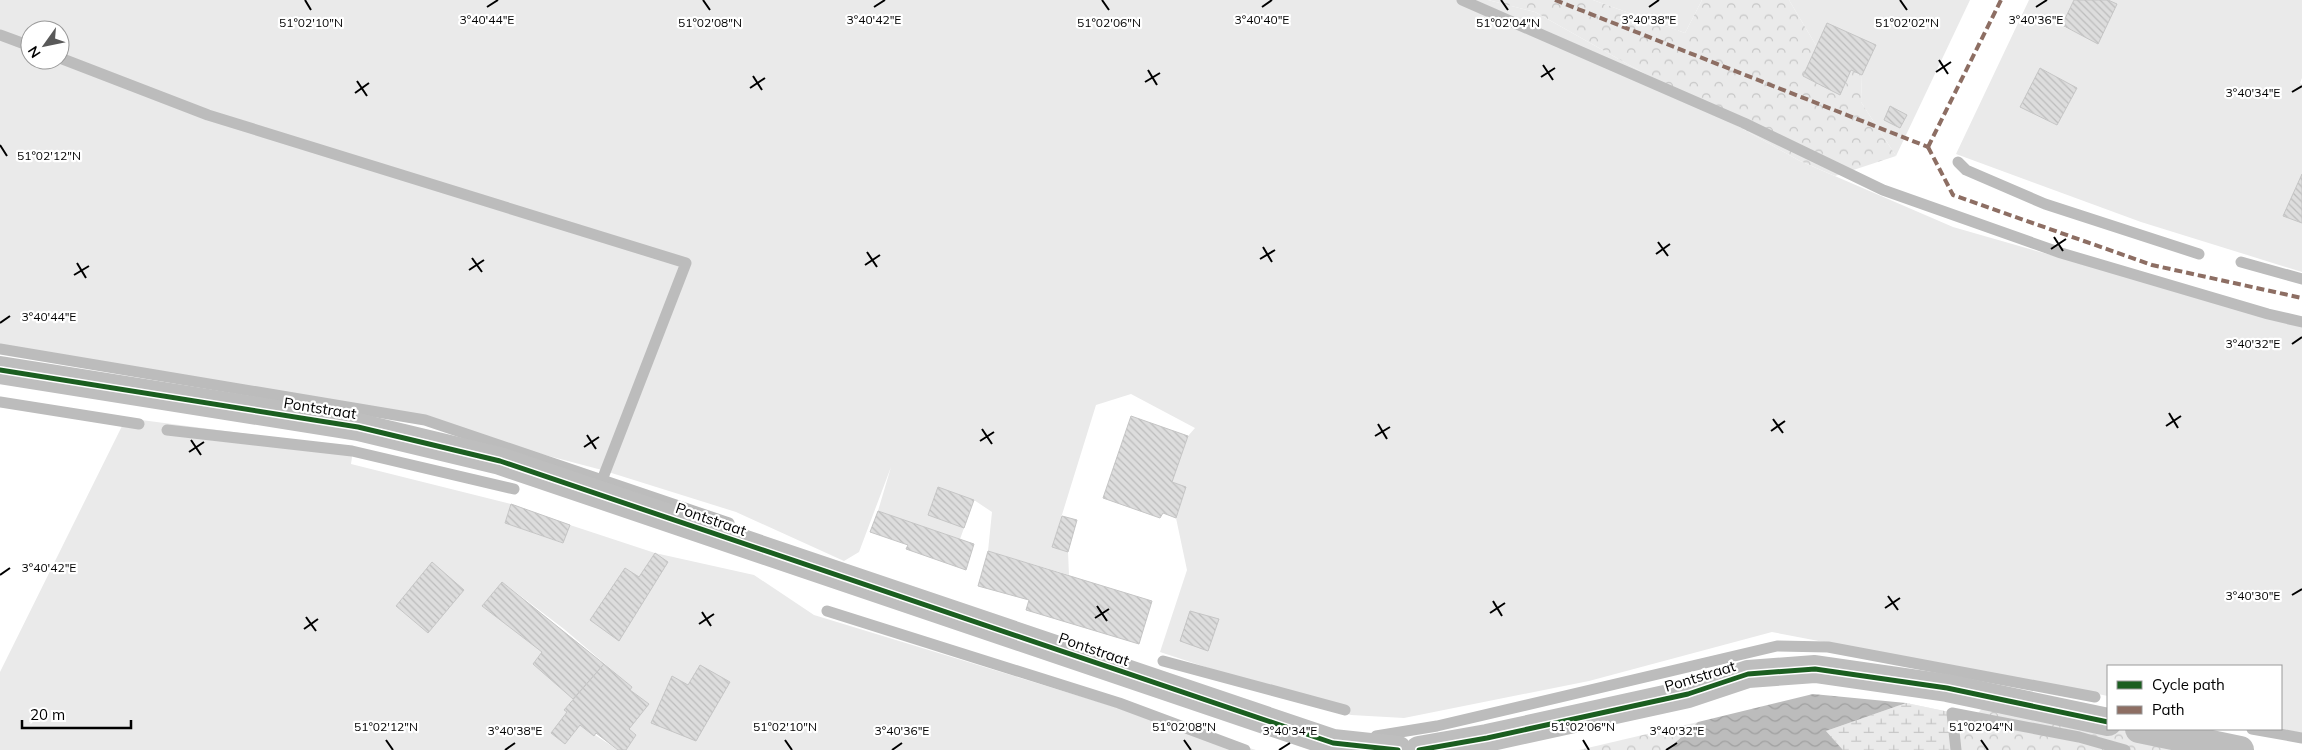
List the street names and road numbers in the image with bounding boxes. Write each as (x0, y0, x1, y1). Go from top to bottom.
street label: Pontstraat (282, 393, 358, 423)
street label: Pontstraat (673, 498, 749, 540)
street label: Pontstraat (1056, 628, 1132, 670)
street label: Pontstraat (1662, 656, 1738, 696)

